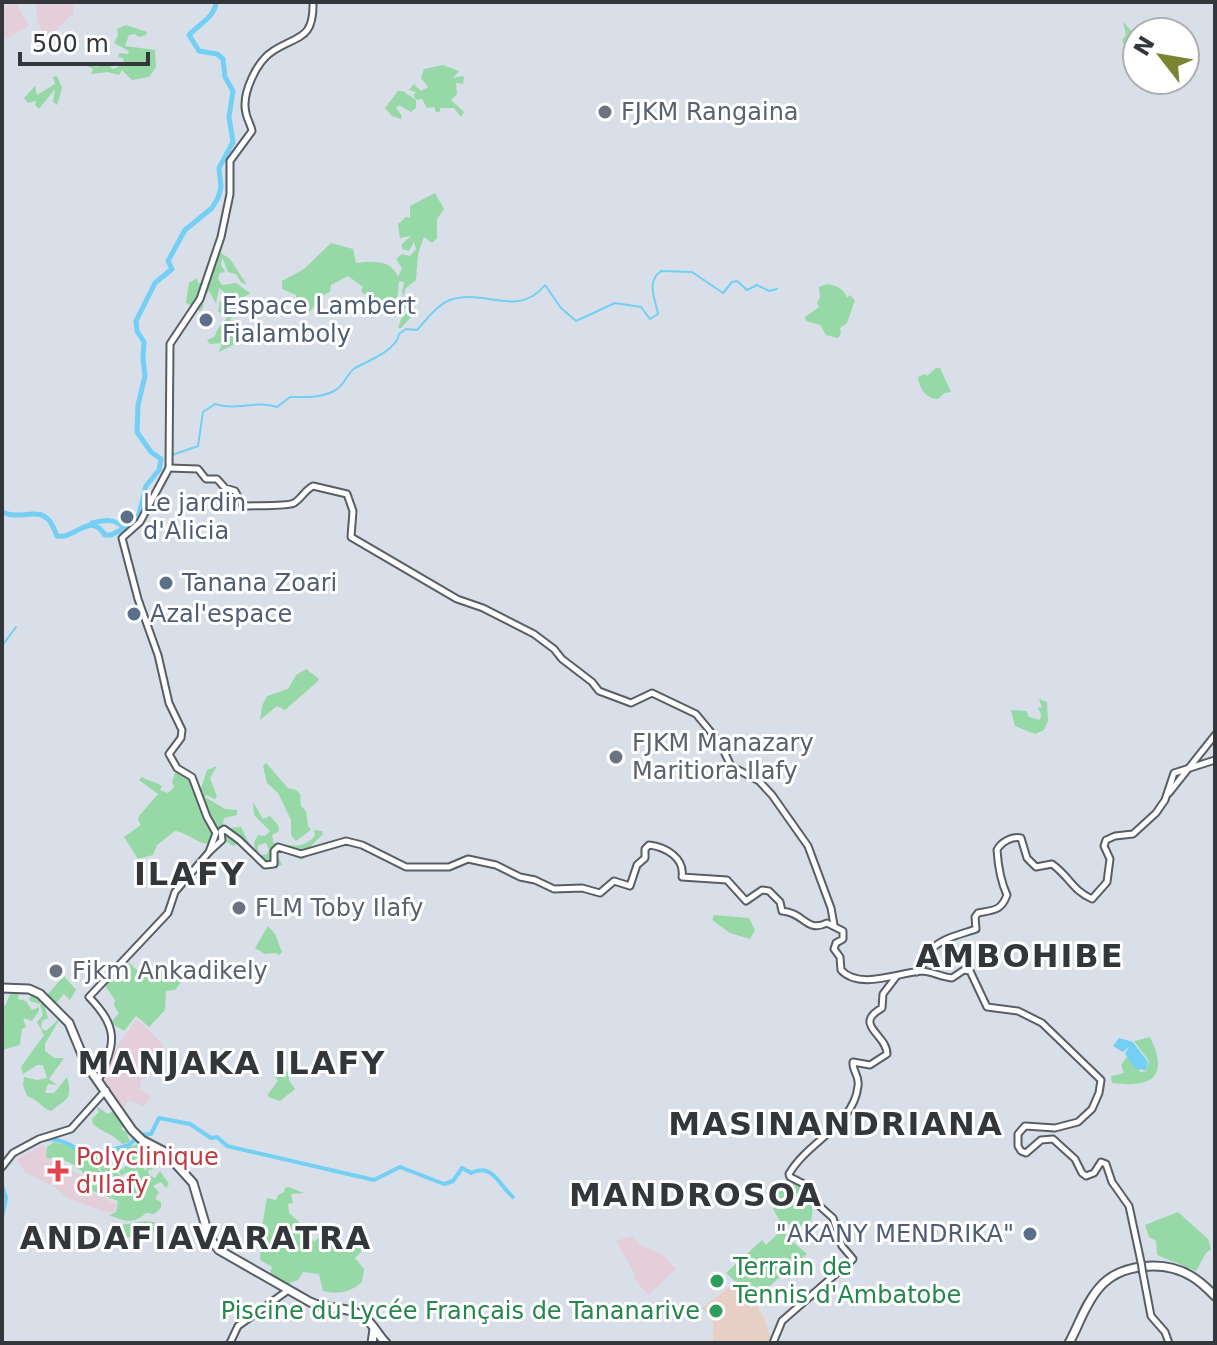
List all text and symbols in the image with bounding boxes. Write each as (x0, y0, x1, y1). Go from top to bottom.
scale bar (20, 16, 148, 66)
north arrow (1121, 16, 1201, 96)
text: 500 m (32, 30, 109, 58)
text: N (1129, 32, 1160, 60)
place label: FJKM Rangaina (621, 98, 799, 126)
marker: FJKM Rangaina (596, 103, 614, 121)
place label: Espace Lambert Fialamboly (222, 292, 416, 348)
marker: Espace Lambert Fialamboly (197, 311, 215, 329)
place label: Le jardin d'Alicia (143, 489, 246, 545)
marker: Le jardin d'Alicia (118, 508, 136, 526)
place label: Tanana Zoari (181, 569, 337, 597)
marker: Tanana Zoari (157, 574, 175, 592)
place label: Azal'espace (150, 600, 292, 628)
marker: Azal'espace (125, 605, 143, 623)
place label: FJKM Manazary Maritiora Ilafy (632, 729, 814, 785)
marker: FJKM Manazary Maritiora Ilafy (607, 748, 625, 766)
district label: ILAFY (134, 855, 246, 893)
place label: FLM Toby Ilafy (255, 894, 424, 922)
marker: FLM Toby Ilafy (230, 899, 248, 917)
district label: AMBOHIBE (915, 937, 1125, 975)
place label: Fjkm Ankadikely (72, 957, 268, 985)
marker: Fjkm Ankadikely (47, 962, 65, 980)
district label: MANJAKA ILAFY (78, 1044, 386, 1082)
district label: MASINANDRIANA (668, 1105, 1004, 1143)
place label: Polyclinique d'Ilafy (76, 1143, 219, 1199)
marker: Polyclinique d'Ilafy (47, 1160, 69, 1182)
district label: MANDROSOA (569, 1176, 823, 1214)
district label: ANDAFIAVARATRA (20, 1219, 372, 1257)
place label: "AKANY MENDRIKA" (776, 1220, 1014, 1248)
marker: "AKANY MENDRIKA" (1021, 1225, 1039, 1243)
place label: Terrain de Tennis d'Ambatobe (732, 1253, 961, 1309)
marker: Terrain de Tennis d'Ambatobe (708, 1272, 726, 1290)
place label: Piscine du Lycée Français de Tananarive (221, 1297, 700, 1325)
marker: Piscine du Lycée Français de Tananarive (707, 1302, 725, 1320)

